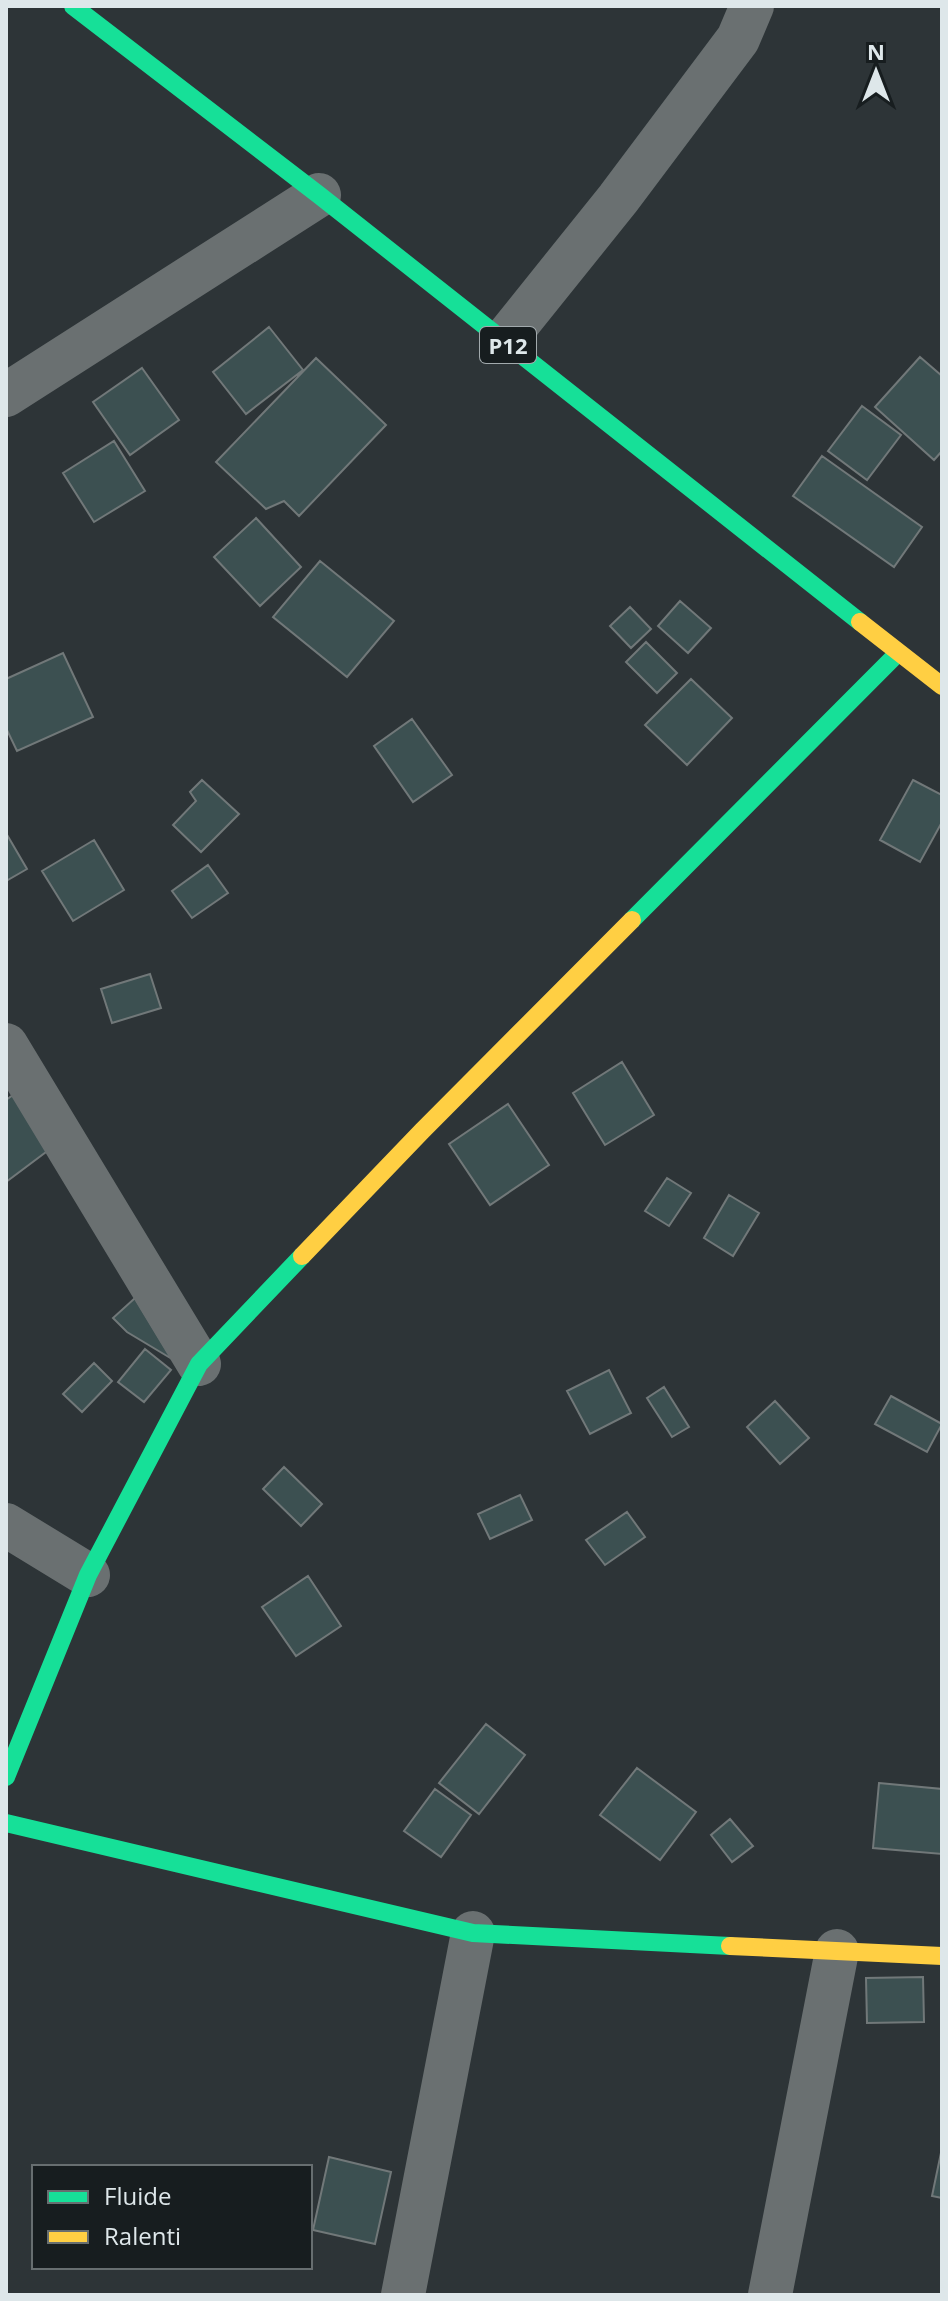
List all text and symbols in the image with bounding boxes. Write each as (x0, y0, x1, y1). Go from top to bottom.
north arrow (836, 32, 916, 112)
text: N (867, 36, 885, 66)
road number: P12 (480, 327, 536, 363)
legend (32, 2165, 312, 2269)
text: Fluide (104, 2179, 171, 2212)
text: Ralenti (104, 2219, 181, 2252)

